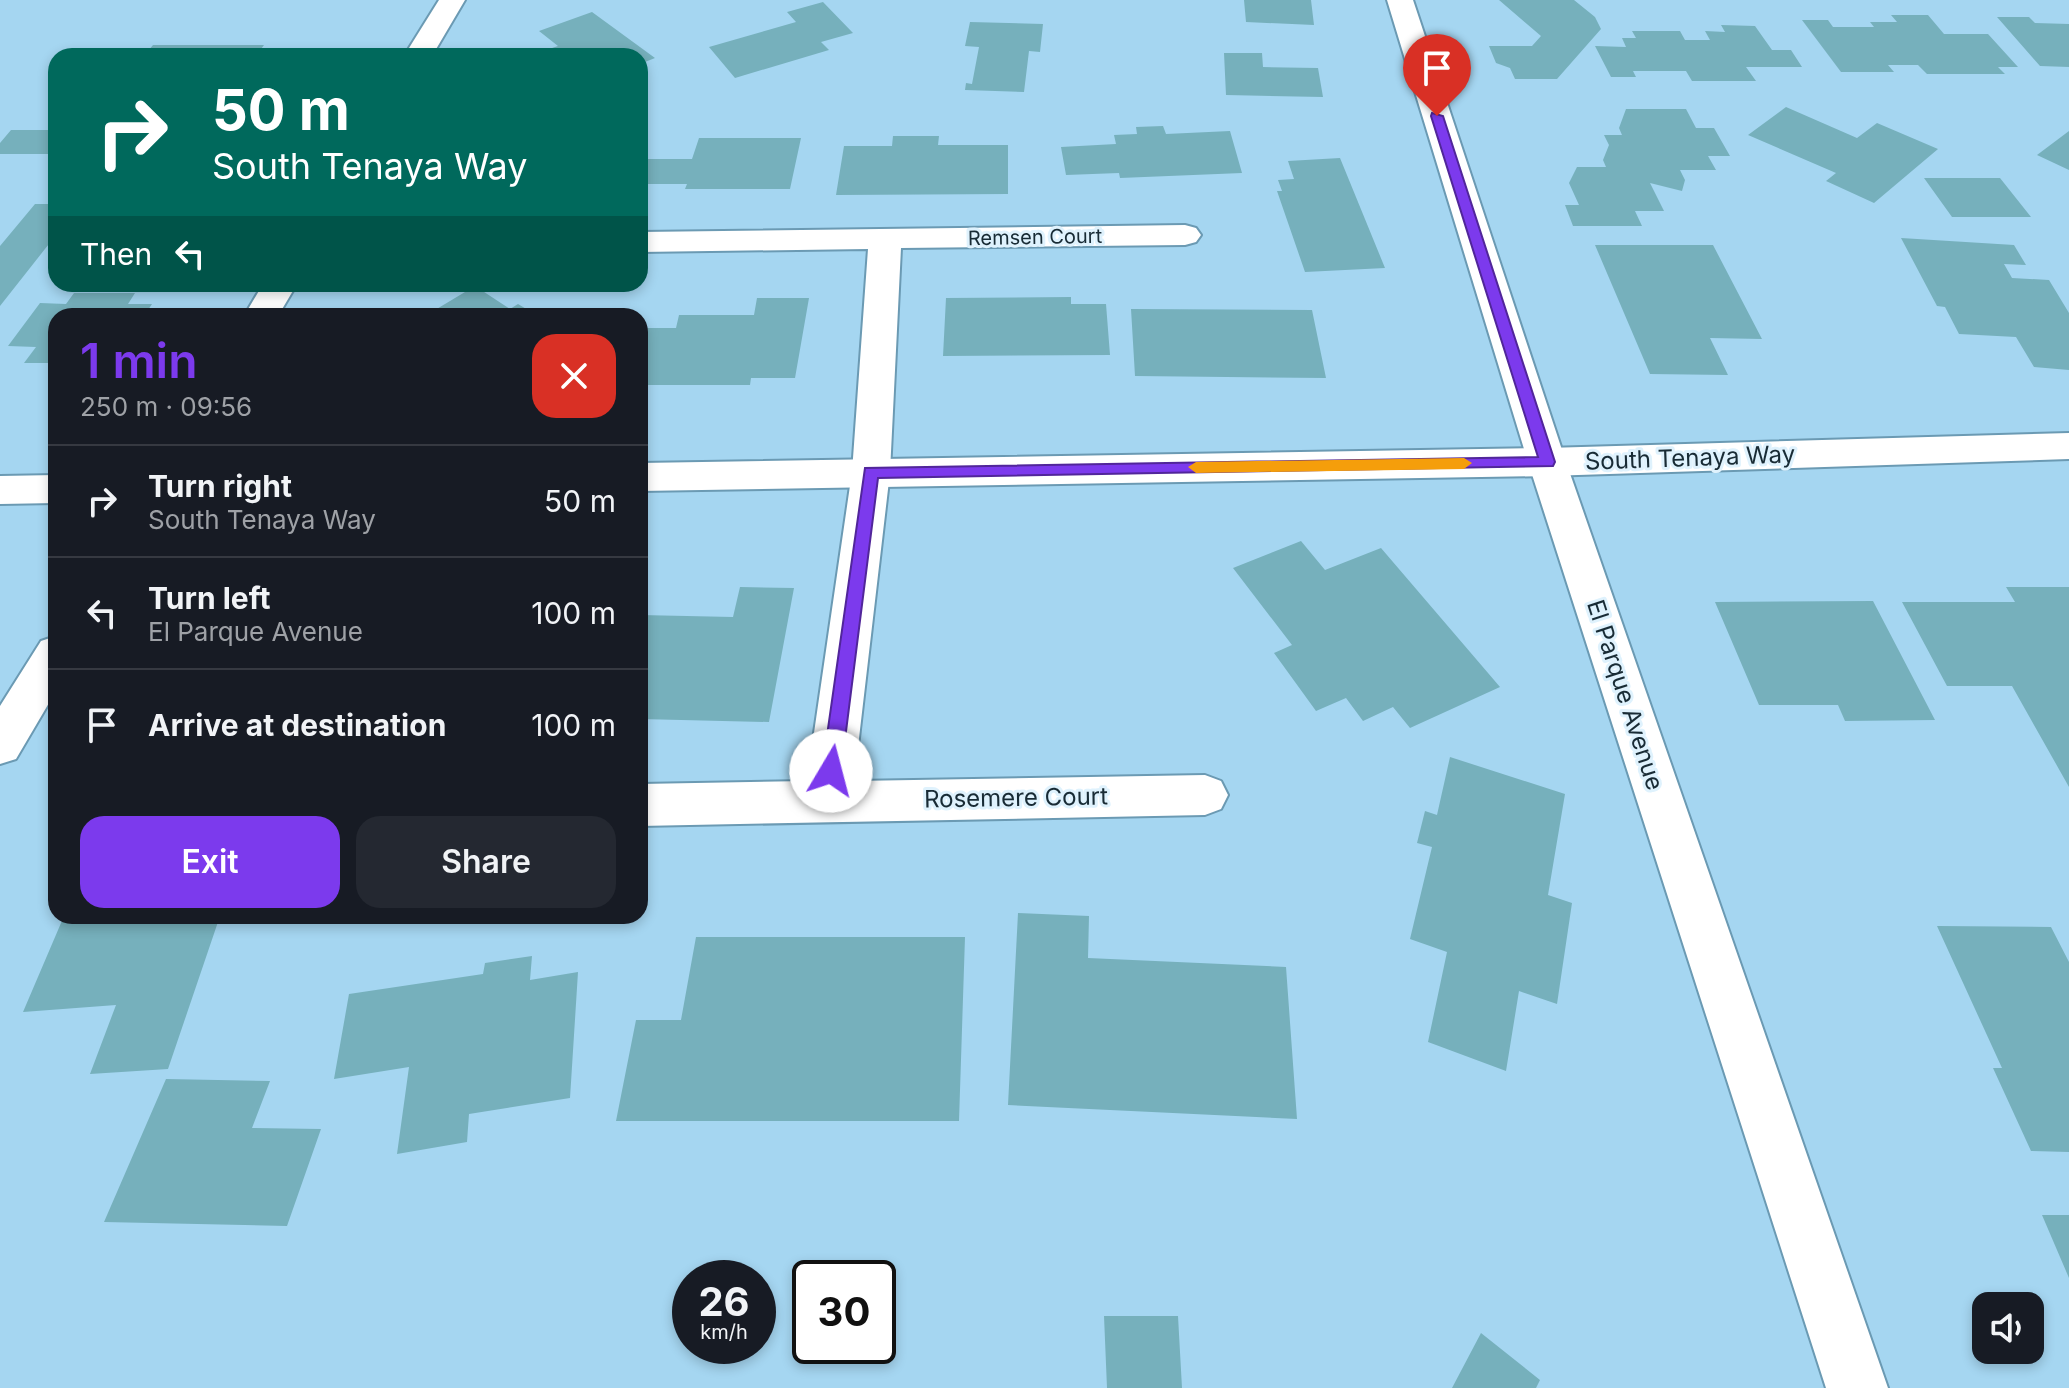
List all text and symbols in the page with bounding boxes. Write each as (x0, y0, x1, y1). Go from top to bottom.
pin (1403, 34, 1471, 116)
icon: arrive (1415, 46, 1459, 90)
text: 50 m (212, 76, 350, 144)
icon: right (80, 80, 184, 184)
text: South Tenaya Way (212, 144, 528, 188)
street label: Remsen Court (968, 224, 1103, 250)
icon: left (168, 232, 212, 276)
text: Then (80, 236, 152, 272)
text: 1 min (80, 331, 198, 390)
button: close (532, 334, 616, 418)
text: 250 m · 09:56 (80, 391, 252, 422)
street label: South Tenaya Way (1584, 439, 1796, 476)
text: Turn right (148, 468, 292, 504)
icon: right (80, 479, 124, 523)
text: 50 m (544, 483, 616, 519)
text: South Tenaya Way (148, 504, 376, 535)
text: Turn left (148, 580, 270, 616)
icon: left (80, 591, 124, 635)
text: 100 m (531, 595, 616, 631)
street label: El Parque Avenue (1581, 596, 1670, 794)
text: El Parque Avenue (148, 616, 363, 647)
icon: arrive (80, 703, 124, 747)
text: Arrive at destination (148, 707, 446, 743)
text: 100 m (531, 707, 616, 743)
position arrow (789, 729, 873, 813)
street label: Rosemere Court (924, 781, 1108, 814)
button: Exit (80, 816, 340, 908)
button: Share (356, 816, 616, 908)
speed limit sign: 30 (792, 1260, 896, 1364)
text: 26 (698, 1277, 750, 1326)
map controls (1972, 1292, 2044, 1364)
button: sound (1972, 1292, 2044, 1364)
text: km/h (700, 1320, 748, 1344)

